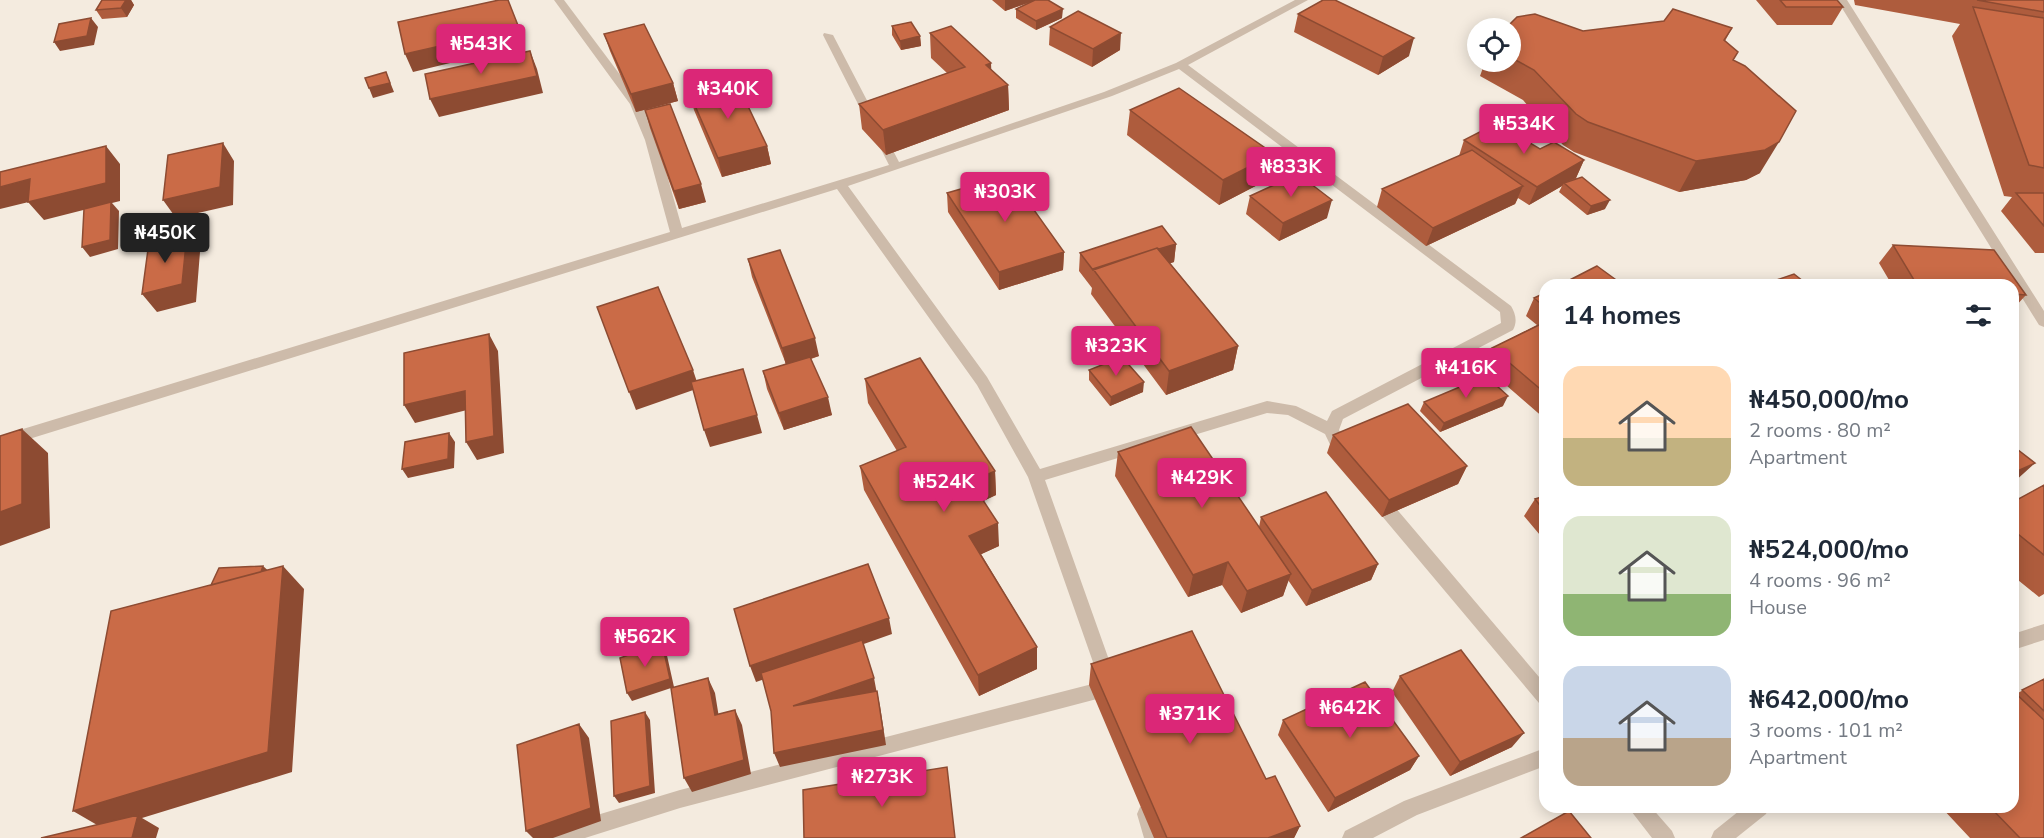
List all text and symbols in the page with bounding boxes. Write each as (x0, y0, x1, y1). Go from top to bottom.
map controls (1467, 18, 1521, 72)
button: locate (1467, 18, 1521, 72)
pin: ₦543K (439, 24, 523, 75)
text: ₦543K (450, 30, 512, 57)
pin: ₦340K (686, 69, 770, 120)
text: ₦340K (697, 75, 759, 102)
pin: ₦534K (1482, 104, 1566, 155)
text: ₦534K (1493, 110, 1555, 137)
pin: ₦833K (1249, 147, 1333, 198)
text: ₦833K (1260, 153, 1322, 180)
pin: ₦303K (963, 172, 1047, 223)
text: ₦303K (974, 178, 1036, 205)
pin: ₦450K (123, 213, 207, 264)
text: ₦450K (134, 219, 196, 246)
text: 14 homes (1563, 298, 1681, 333)
icon: filters (1962, 299, 1995, 332)
pin: ₦323K (1074, 326, 1158, 377)
text: ₦323K (1085, 332, 1147, 359)
pin: ₦416K (1424, 348, 1508, 399)
text: ₦416K (1435, 354, 1497, 381)
text: ₦450,000/mo (1749, 382, 1909, 417)
icon: home (1611, 390, 1683, 462)
text: 2 rooms · 80 m² (1749, 417, 1891, 444)
text: Apartment (1749, 444, 1847, 471)
pin: ₦429K (1160, 458, 1244, 509)
pin: ₦524K (902, 462, 986, 513)
text: ₦429K (1171, 464, 1233, 491)
text: ₦524K (913, 468, 975, 495)
text: ₦524,000/mo (1749, 532, 1909, 567)
icon: home (1611, 540, 1683, 612)
text: 4 rooms · 96 m² (1749, 567, 1891, 594)
text: House (1749, 594, 1807, 621)
pin: ₦562K (603, 617, 687, 668)
text: ₦562K (614, 623, 676, 650)
text: ₦642,000/mo (1749, 682, 1909, 717)
pin: ₦642K (1308, 688, 1392, 739)
icon: home (1611, 690, 1683, 762)
pin: ₦371K (1148, 694, 1232, 745)
text: ₦642K (1319, 694, 1381, 721)
text: ₦371K (1159, 700, 1221, 727)
text: 3 rooms · 101 m² (1749, 717, 1903, 744)
text: Apartment (1749, 744, 1847, 771)
pin: ₦273K (840, 757, 924, 808)
text: ₦273K (851, 763, 913, 790)

